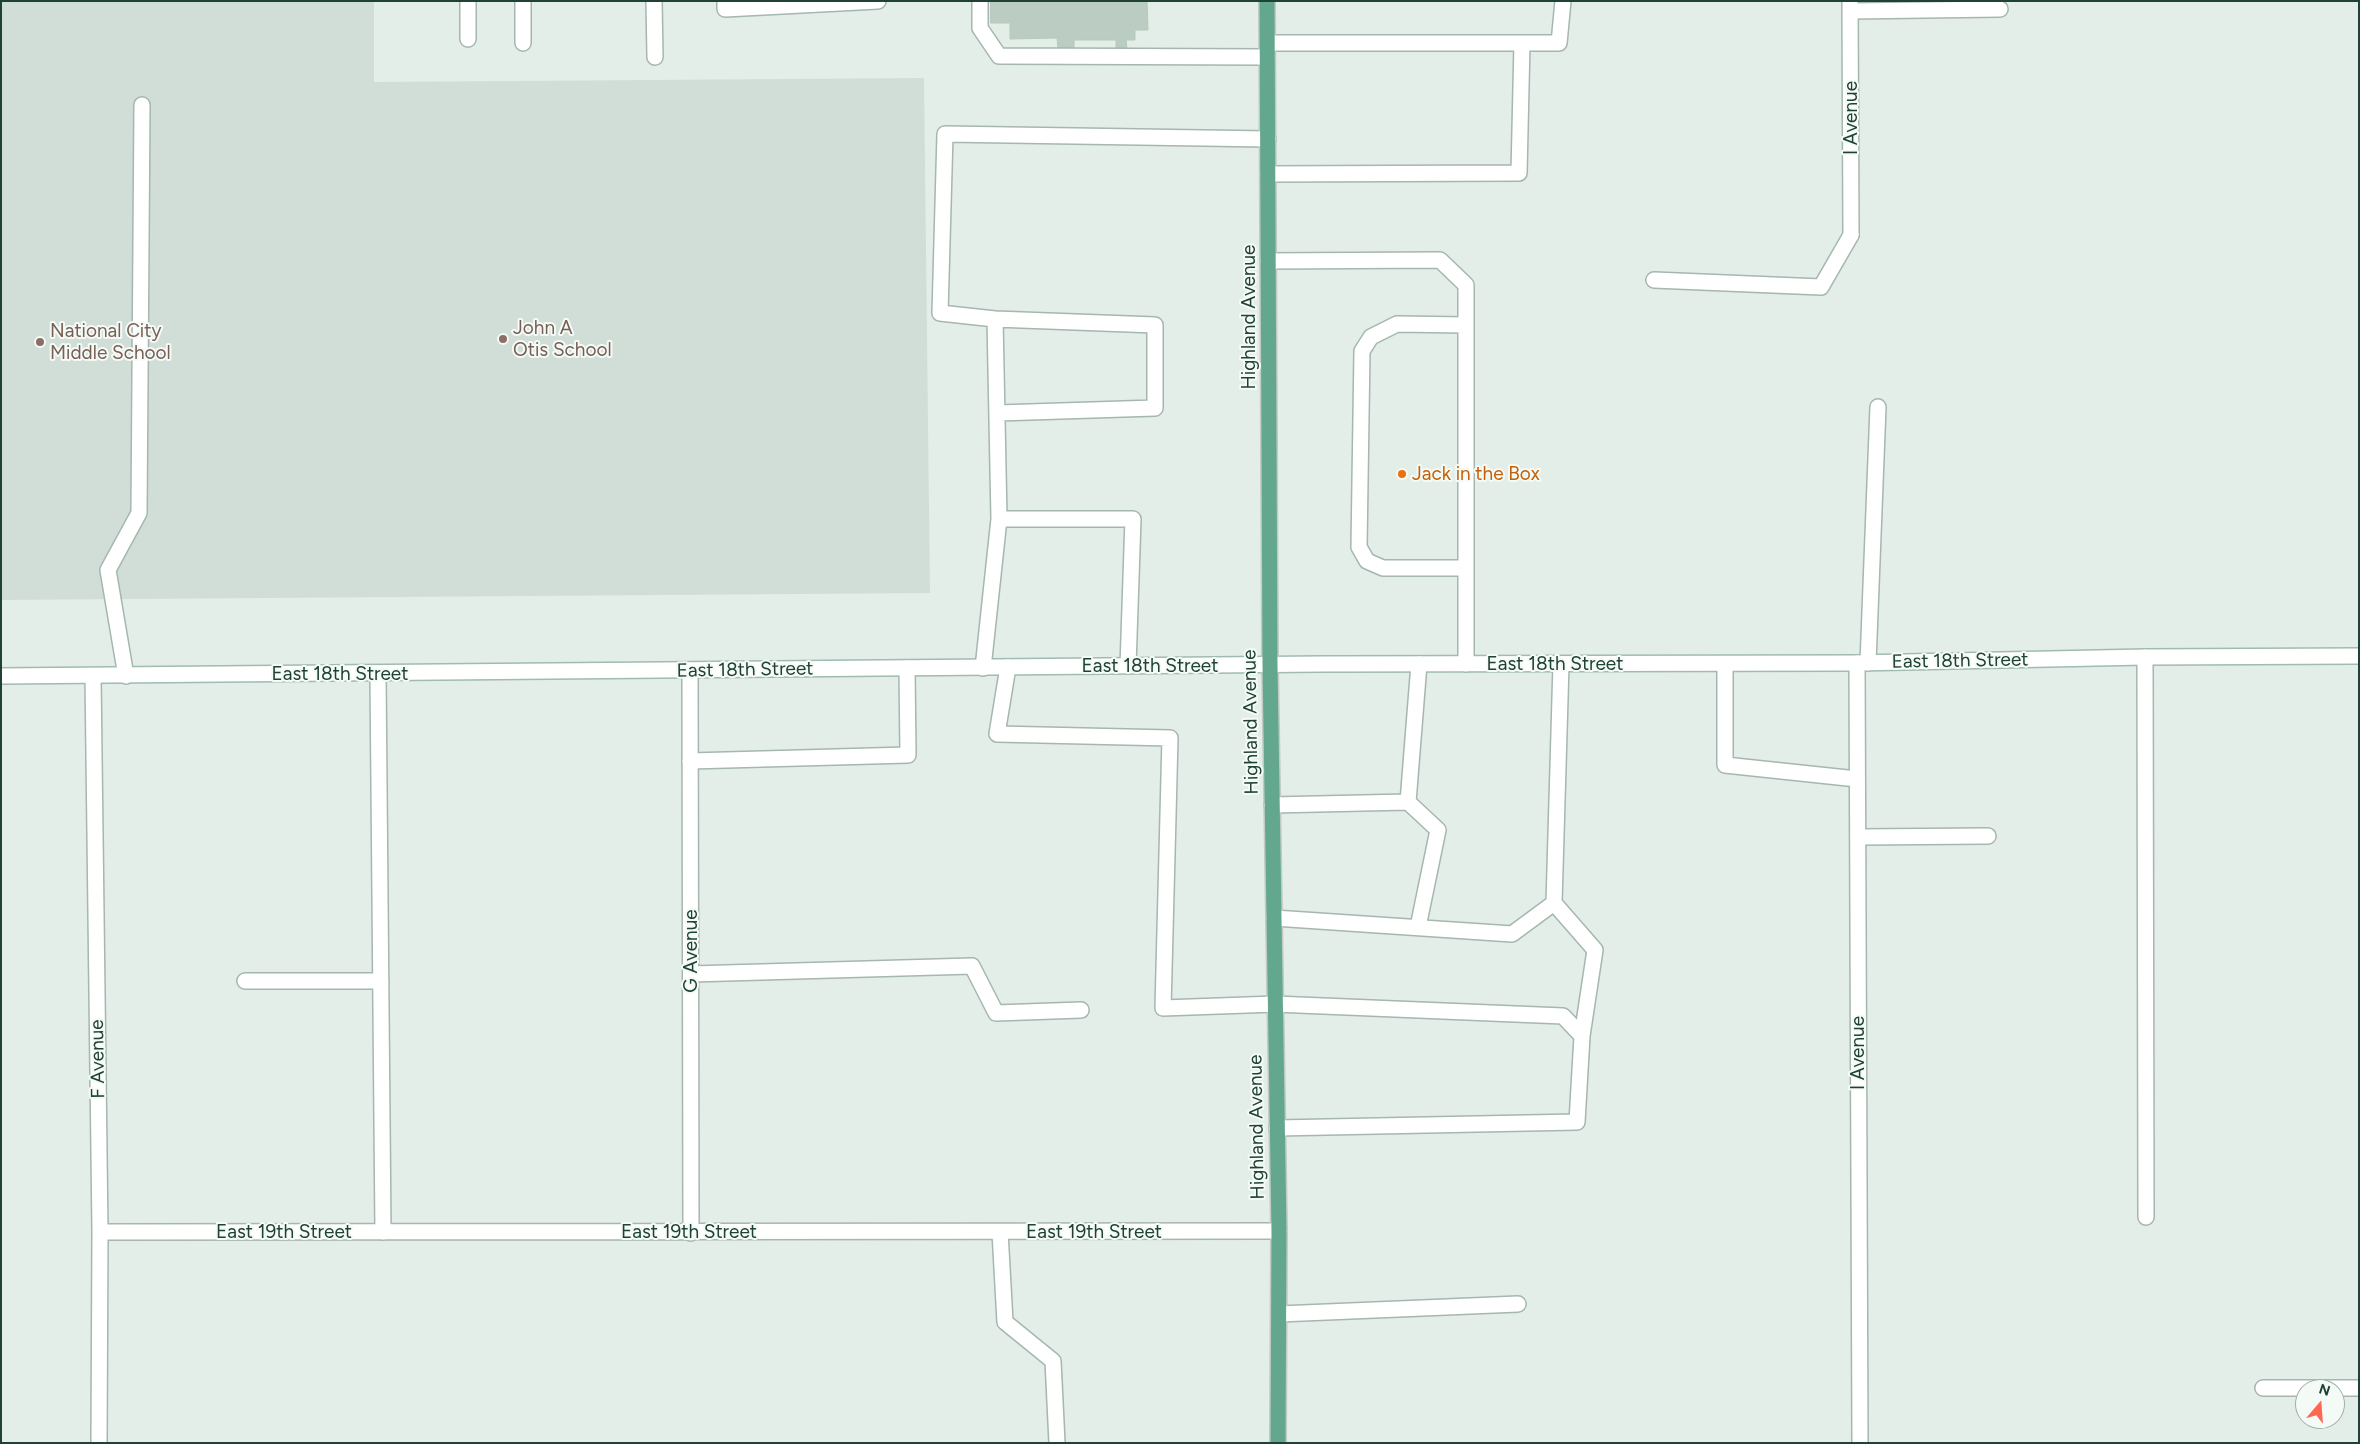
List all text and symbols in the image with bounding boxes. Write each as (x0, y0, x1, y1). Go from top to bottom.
street label: I Avenue (1840, 81, 1862, 155)
street label: Highland Avenue (1238, 245, 1260, 389)
place label: John A Otis School (513, 317, 612, 361)
place label: National City Middle School (50, 320, 171, 364)
marker: John A Otis School (497, 333, 509, 345)
marker: National City Middle School (34, 336, 46, 348)
place label: Jack in the Box (1412, 463, 1540, 485)
marker: Jack in the Box (1396, 468, 1408, 480)
street label: East 18th Street (1891, 648, 2029, 674)
street label: Highland Avenue (1238, 649, 1264, 795)
street label: East 18th Street (1487, 653, 1623, 675)
street label: East 18th Street (1082, 655, 1218, 677)
street label: East 18th Street (676, 657, 814, 683)
street label: East 18th Street (272, 663, 408, 685)
street label: G Avenue (680, 909, 702, 993)
street label: I Avenue (1847, 1016, 1869, 1090)
street label: F Avenue (86, 1019, 110, 1099)
street label: Highland Avenue (1244, 1054, 1270, 1200)
street label: East 19th Street (216, 1221, 352, 1243)
street label: East 19th Street (621, 1221, 757, 1243)
street label: East 19th Street (1026, 1221, 1162, 1243)
north arrow (2295, 1379, 2345, 1429)
text: N (2317, 1380, 2332, 1400)

